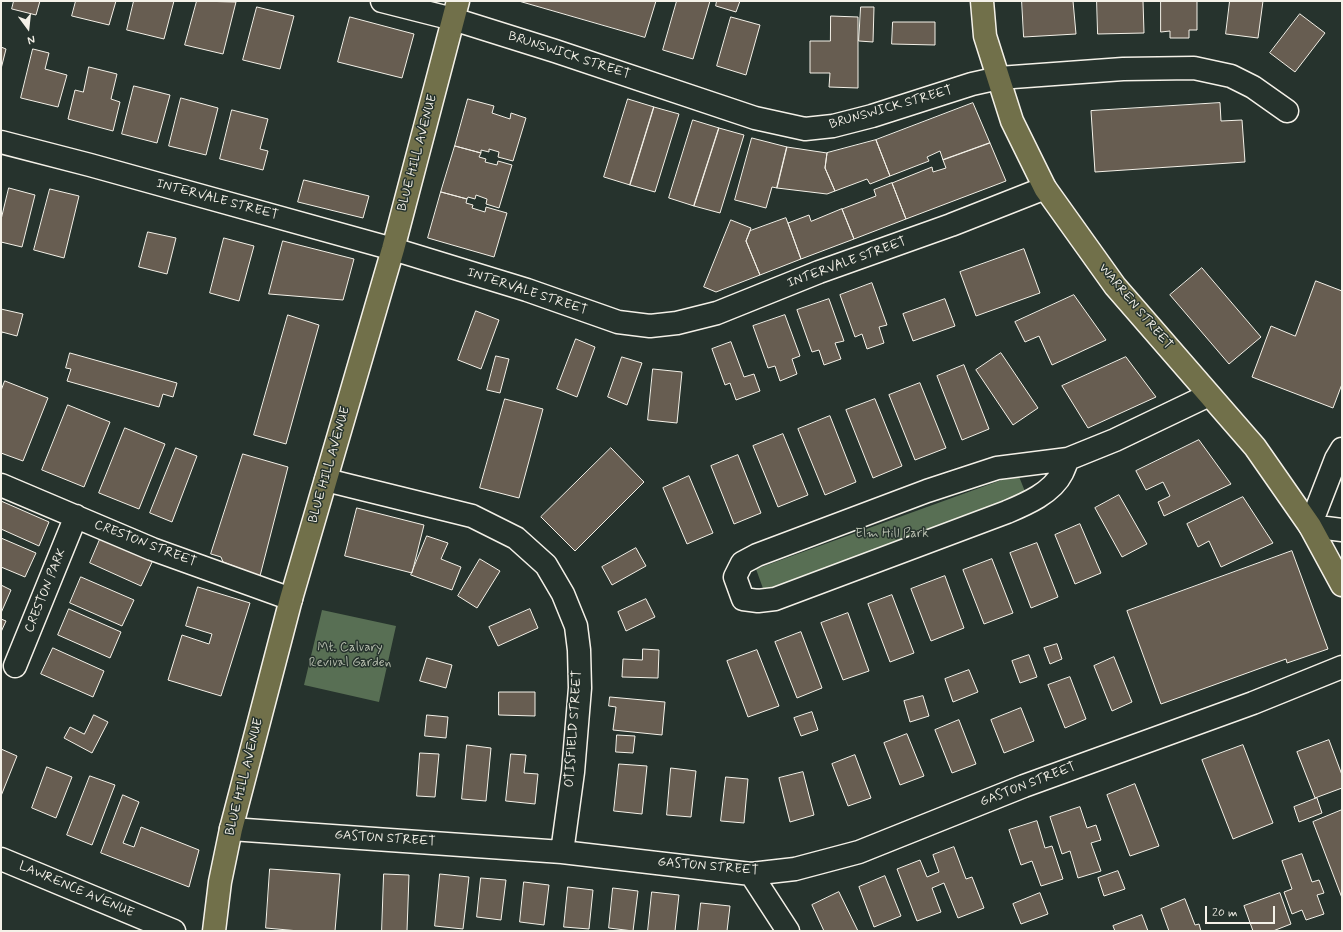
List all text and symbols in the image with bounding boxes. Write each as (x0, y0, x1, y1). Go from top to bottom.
north arrow (8, 8, 48, 48)
street label: BRUNSWICK STREET (506, 29, 632, 83)
text: N (26, 32, 36, 47)
street label: BRUNSWICK STREET (828, 83, 954, 133)
street label: BLUE HILL AVENUE (395, 93, 441, 213)
street label: INTERVALE STREET (154, 176, 280, 224)
street label: INTERVALE STREET (785, 234, 909, 292)
street label: WARREN STREET (1095, 261, 1175, 353)
street label: INTERVALE STREET (465, 265, 589, 319)
street label: BLUE HILL AVENUE (306, 405, 354, 525)
street label: CRESTON STREET (92, 517, 198, 571)
park label: Elm Hill Park (855, 526, 929, 542)
street label: CRESTON PARK (22, 547, 70, 635)
park label: Mt. Calvary Revival Garden (309, 640, 391, 671)
street label: OTISFIELD STREET (562, 670, 586, 788)
street label: BLUE HILL AVENUE (223, 717, 267, 837)
street label: GASTON STREET (978, 760, 1078, 810)
street label: GASTON STREET (334, 828, 436, 850)
street label: GASTON STREET (657, 855, 759, 879)
street label: LAWRENCE AVENUE (16, 859, 136, 921)
scale bar (1207, 898, 1277, 924)
text: 20 m (1212, 905, 1238, 921)

